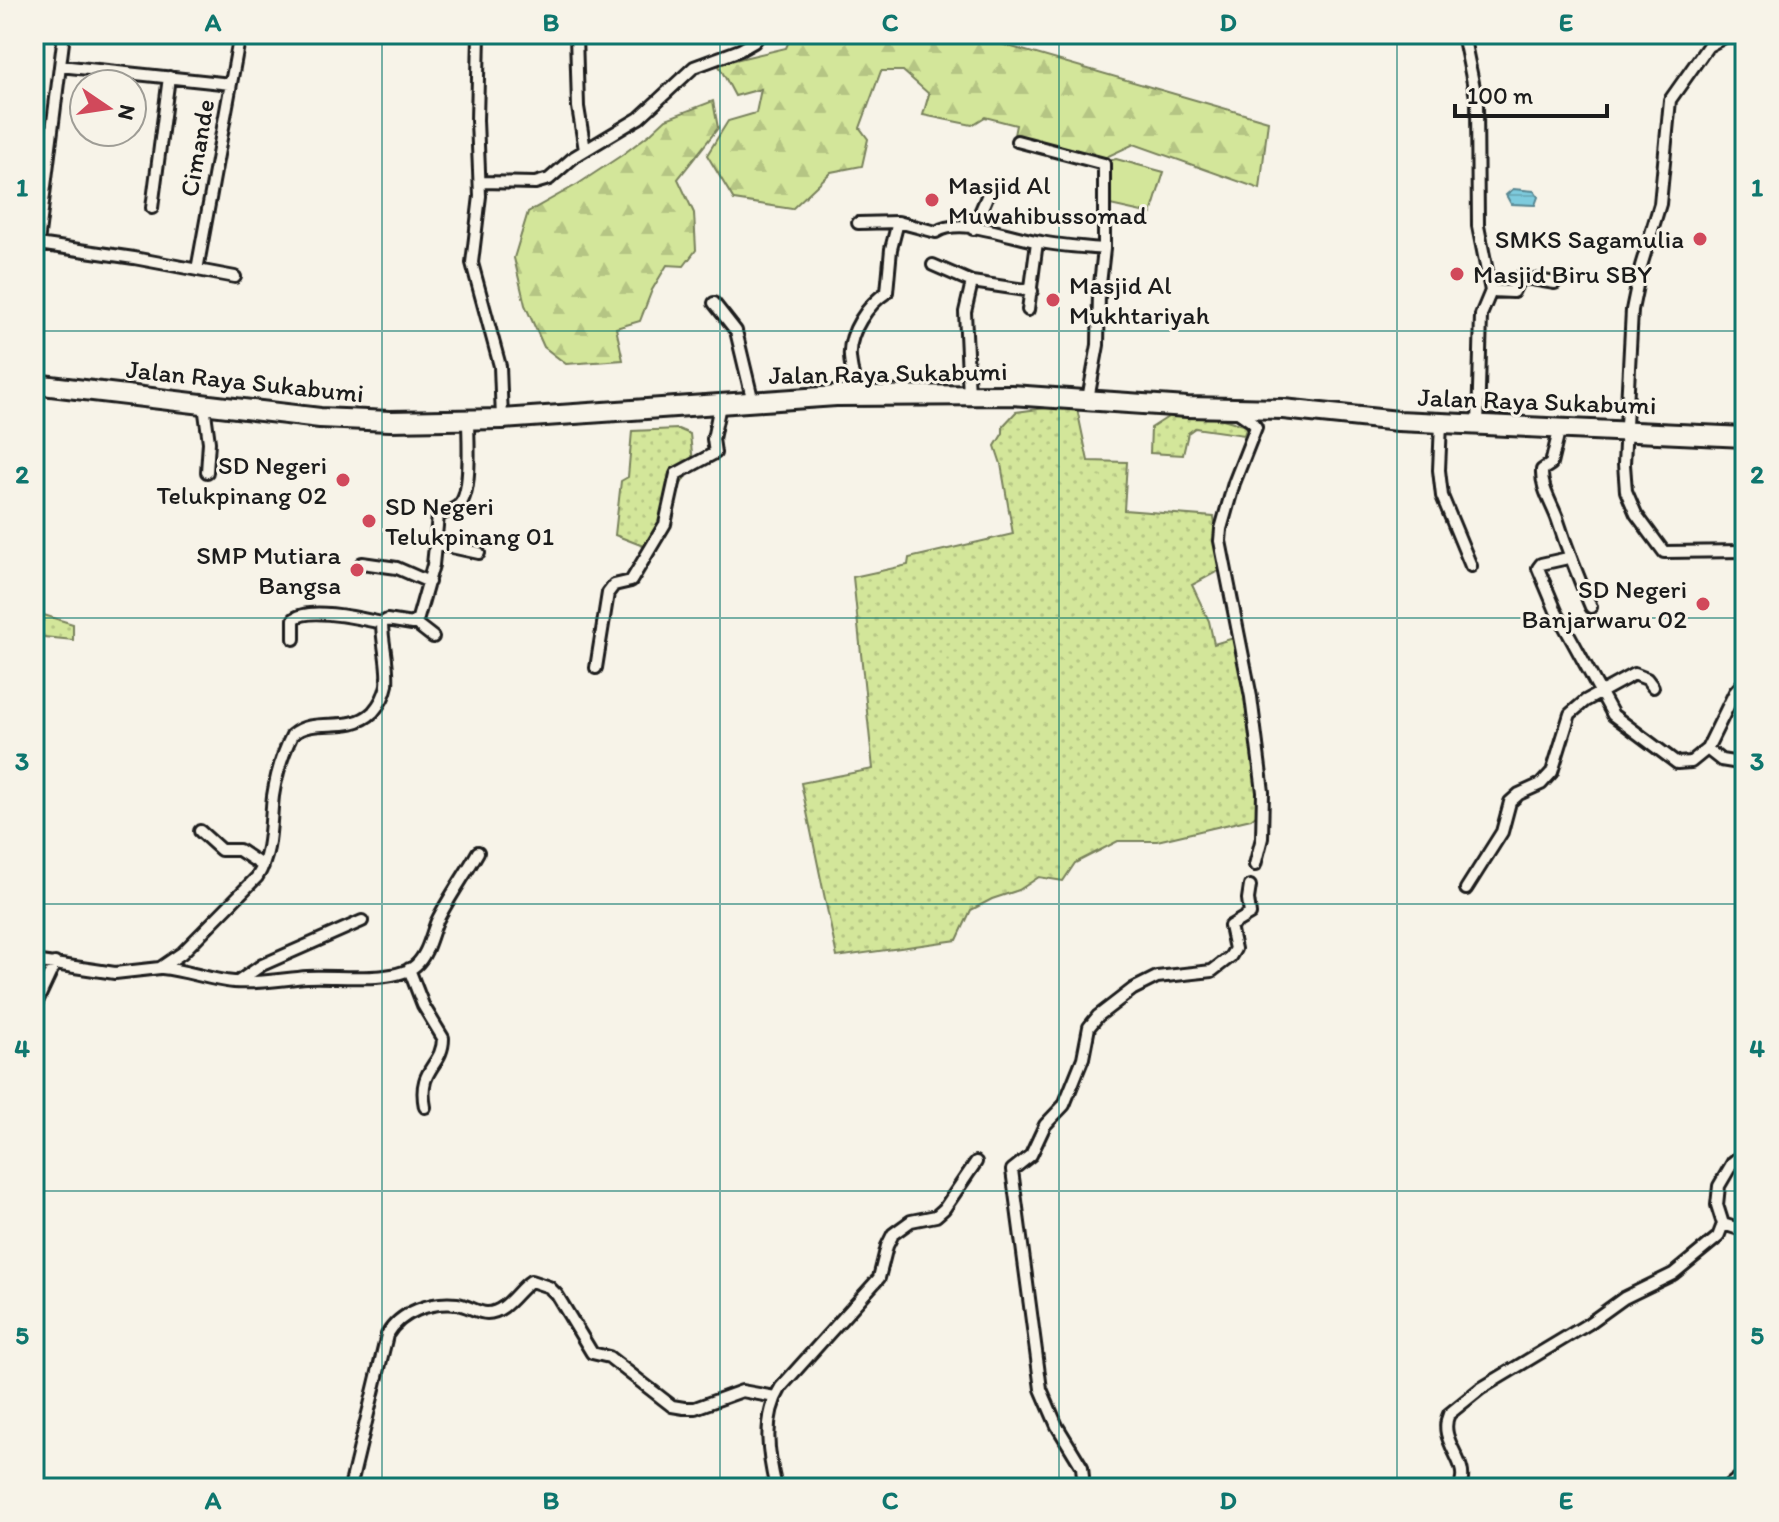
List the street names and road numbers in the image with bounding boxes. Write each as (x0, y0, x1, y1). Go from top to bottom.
street label: Cimande (173, 97, 221, 199)
street label: Jalan Raya Sukabumi (124, 353, 366, 409)
street label: Jalan Raya Sukabumi (768, 355, 1008, 391)
street label: Jalan Raya Sukabumi (1417, 381, 1657, 421)

